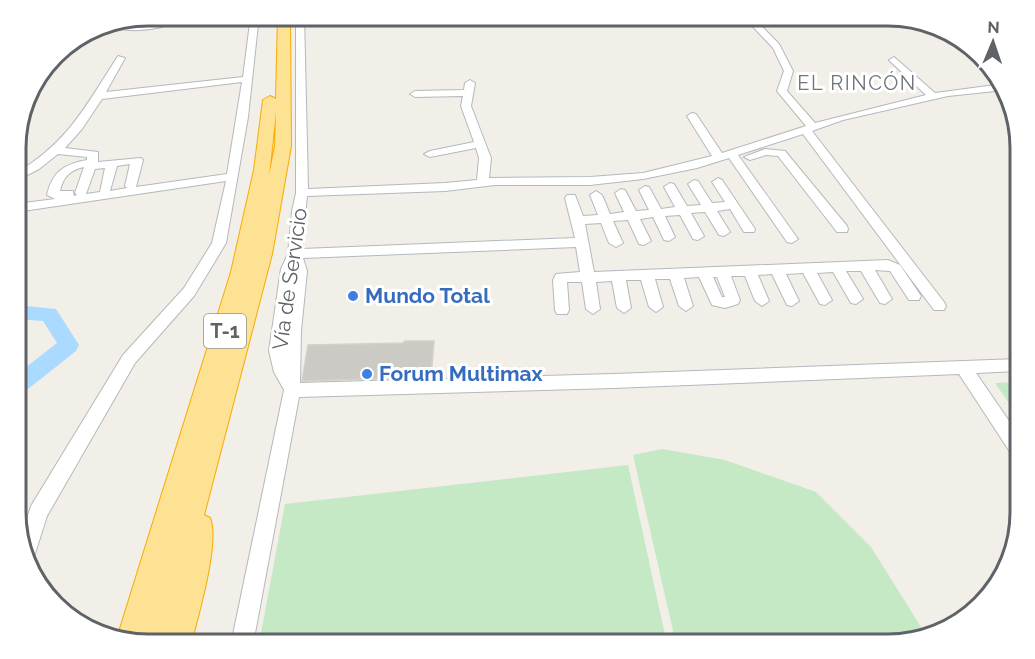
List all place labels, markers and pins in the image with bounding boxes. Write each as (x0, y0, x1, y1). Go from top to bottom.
place label: Mundo Total (365, 283, 490, 308)
marker: Mundo Total (346, 289, 360, 303)
place label: Forum Multimax (379, 361, 544, 386)
marker: Forum Multimax (360, 367, 374, 381)

